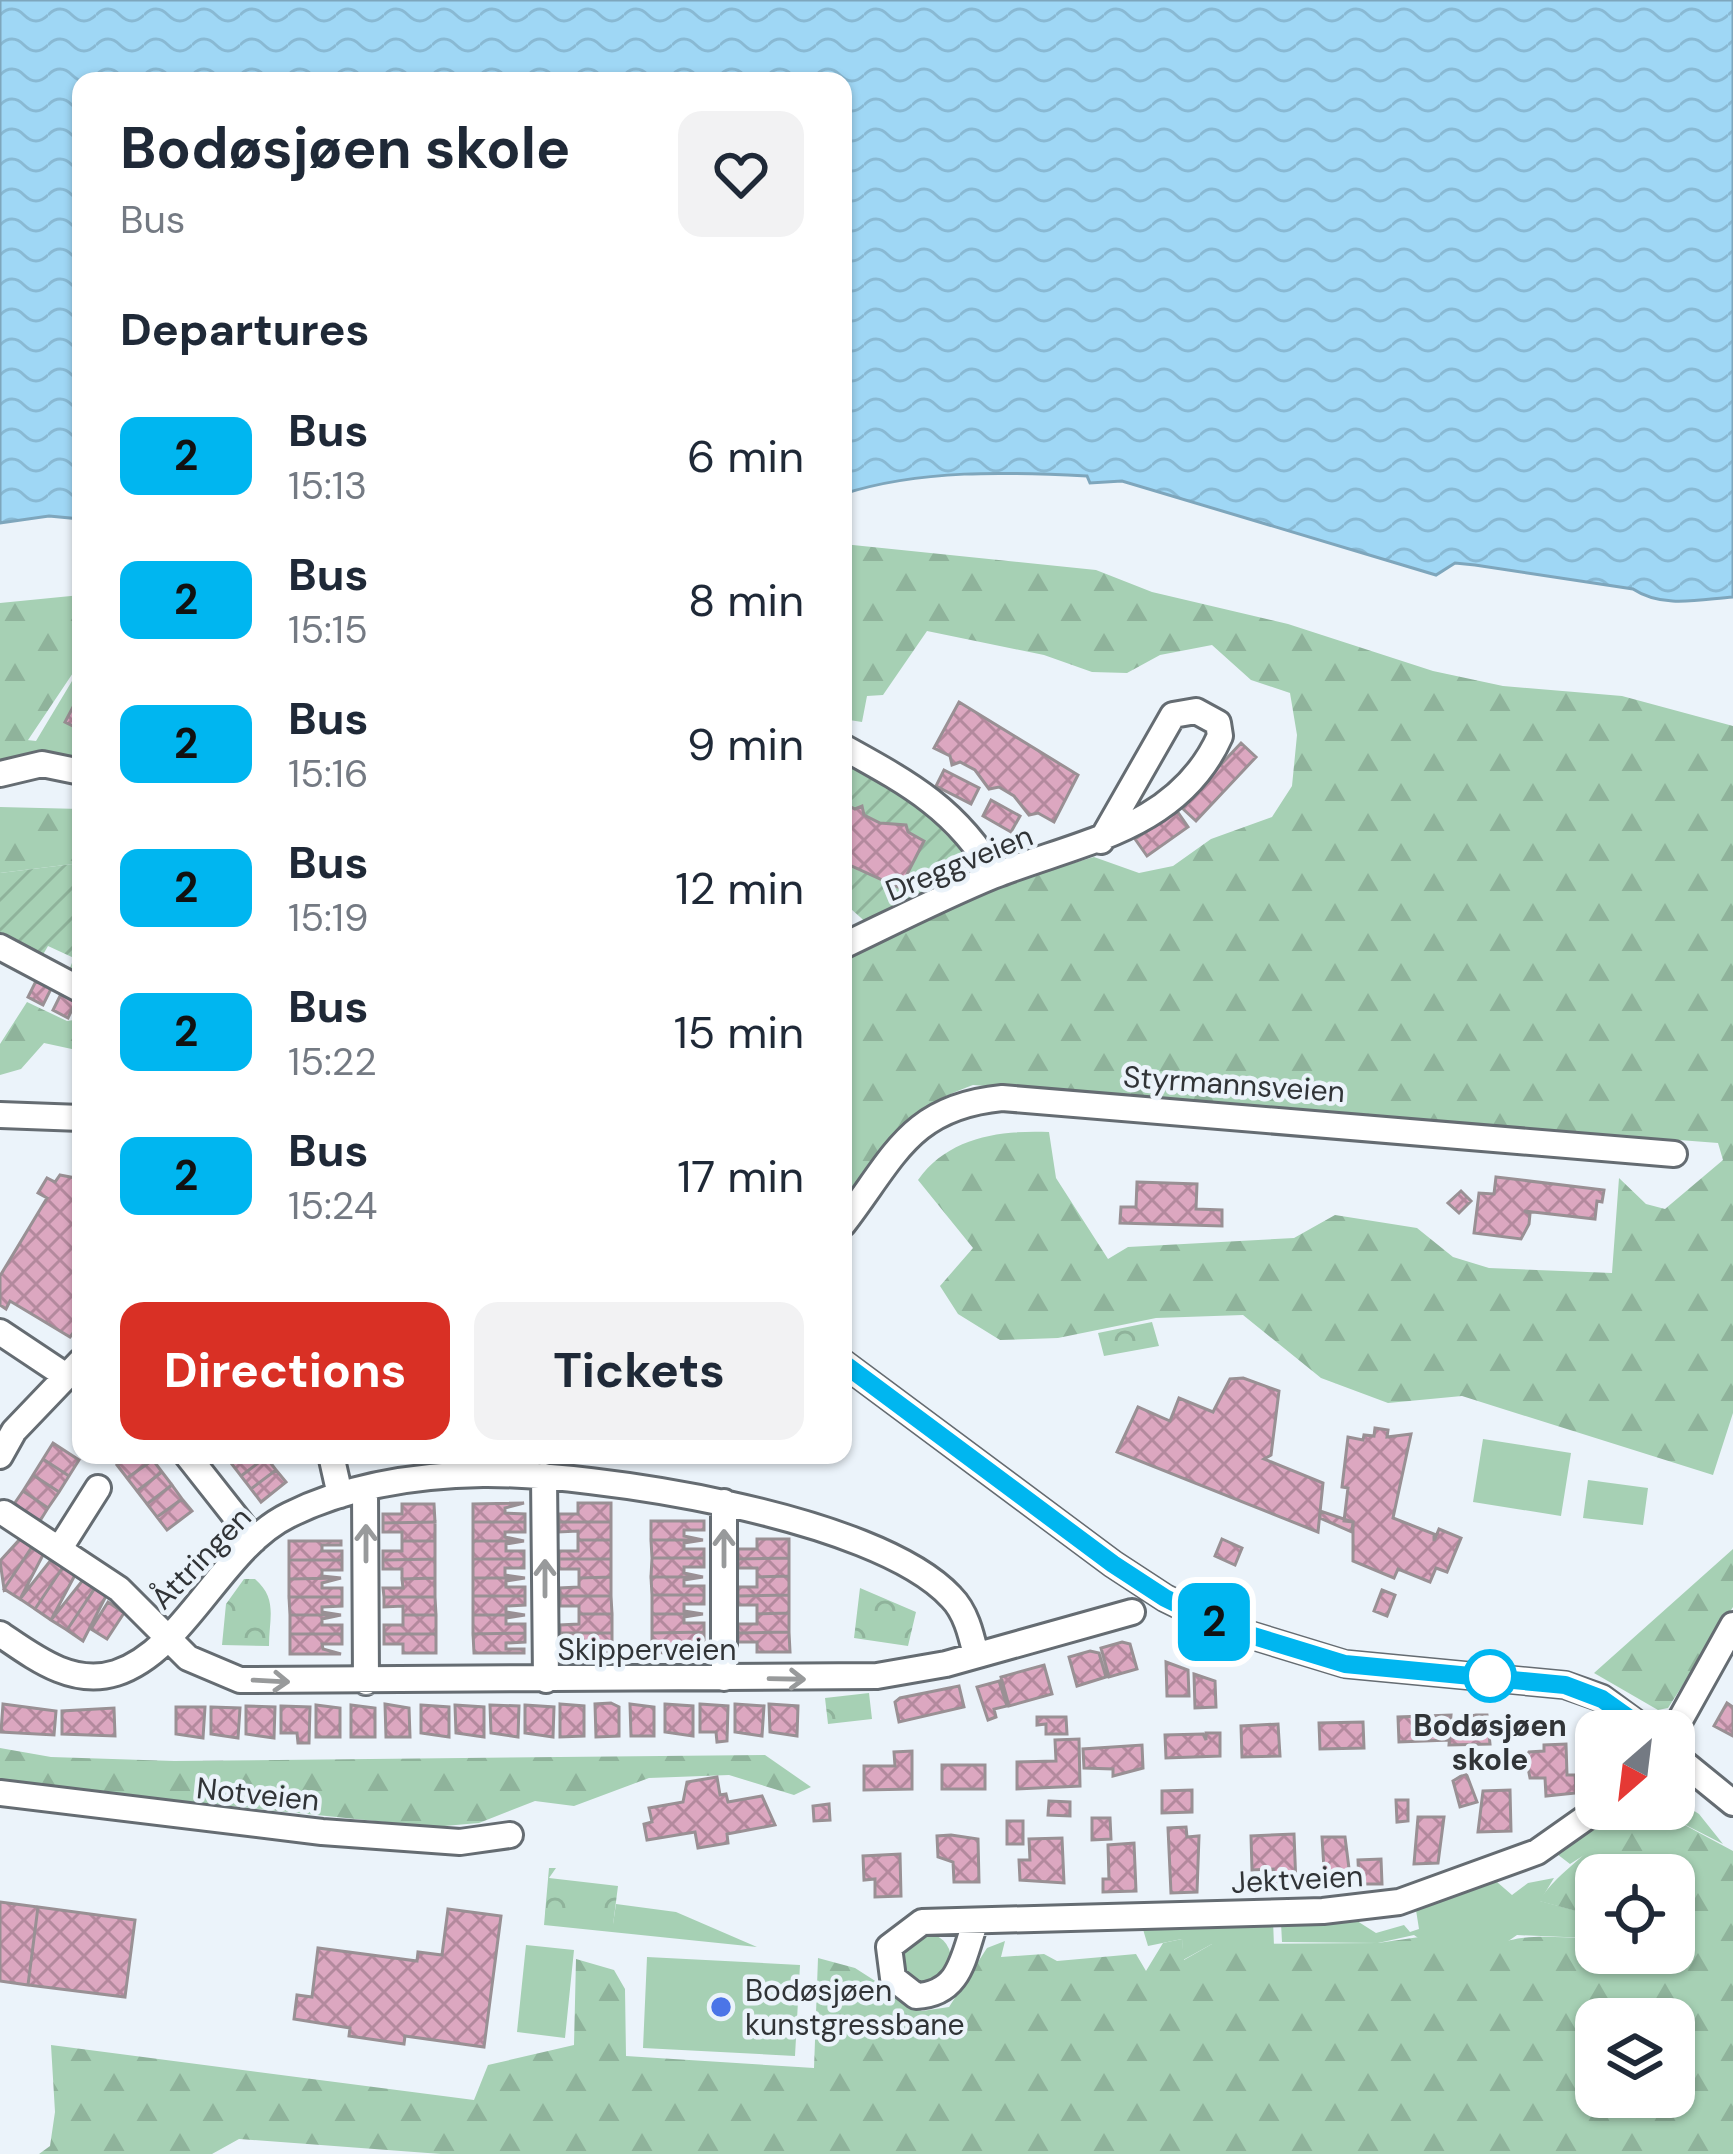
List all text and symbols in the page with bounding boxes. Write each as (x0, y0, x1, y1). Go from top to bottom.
text: Bodøsjøen skole (120, 111, 570, 186)
button: heart (678, 111, 804, 237)
text: Bus (120, 194, 185, 245)
text: Departures (120, 300, 369, 359)
text: Bus (288, 401, 368, 460)
text: 6 min (687, 427, 804, 486)
text: 2 (174, 428, 198, 483)
text: 15:13 (288, 460, 367, 511)
text: Bus (288, 545, 368, 604)
text: 8 min (688, 571, 804, 630)
text: 2 (174, 572, 198, 627)
text: 15:15 (288, 604, 368, 655)
text: Bus (288, 689, 368, 748)
text: 9 min (687, 715, 804, 774)
text: 2 (174, 716, 198, 771)
text: 15:16 (288, 748, 369, 799)
street label: Dreggveien (880, 816, 1038, 910)
text: Bus (288, 833, 368, 892)
text: 12 min (675, 859, 804, 918)
text: 2 (174, 860, 198, 915)
text: 15:19 (288, 892, 369, 943)
text: Bus (288, 977, 368, 1036)
text: 15 min (674, 1003, 804, 1062)
text: 2 (174, 1004, 198, 1059)
text: 15:22 (288, 1036, 377, 1087)
street label: Styrmannsveien (1122, 1057, 1346, 1111)
text: Bus (288, 1121, 368, 1180)
text: 17 min (677, 1147, 804, 1206)
text: 2 (174, 1148, 198, 1203)
text: 15:24 (288, 1180, 377, 1231)
button: Directions (120, 1302, 450, 1440)
button: Tickets (474, 1302, 804, 1440)
street label: Åttringen (142, 1498, 260, 1618)
one-way arrow (354, 1524, 377, 1563)
one-way arrow (713, 1529, 735, 1568)
one-way arrow (534, 1559, 556, 1598)
line badge: 2 (1175, 1583, 1253, 1661)
text: 2 (1202, 1594, 1226, 1649)
street label: Skipperveien (558, 1630, 736, 1669)
marker: Bodøsjøen skole (1465, 1651, 1515, 1701)
one-way arrow (767, 1667, 806, 1690)
one-way arrow (251, 1670, 290, 1693)
place label: Bodøsjøen skole (1413, 1706, 1567, 1779)
north arrow (1575, 1710, 1695, 1830)
map controls (1575, 1710, 1695, 2118)
street label: Notveien (195, 1768, 321, 1820)
button: locate (1575, 1854, 1695, 1974)
street label: Jektveien (1230, 1856, 1364, 1902)
place label: Bodøsjøen kunstgressbane (745, 1971, 964, 2044)
marker: Bodøsjøen kunstgressbane (708, 1994, 734, 2020)
button: layers (1575, 1998, 1695, 2118)

